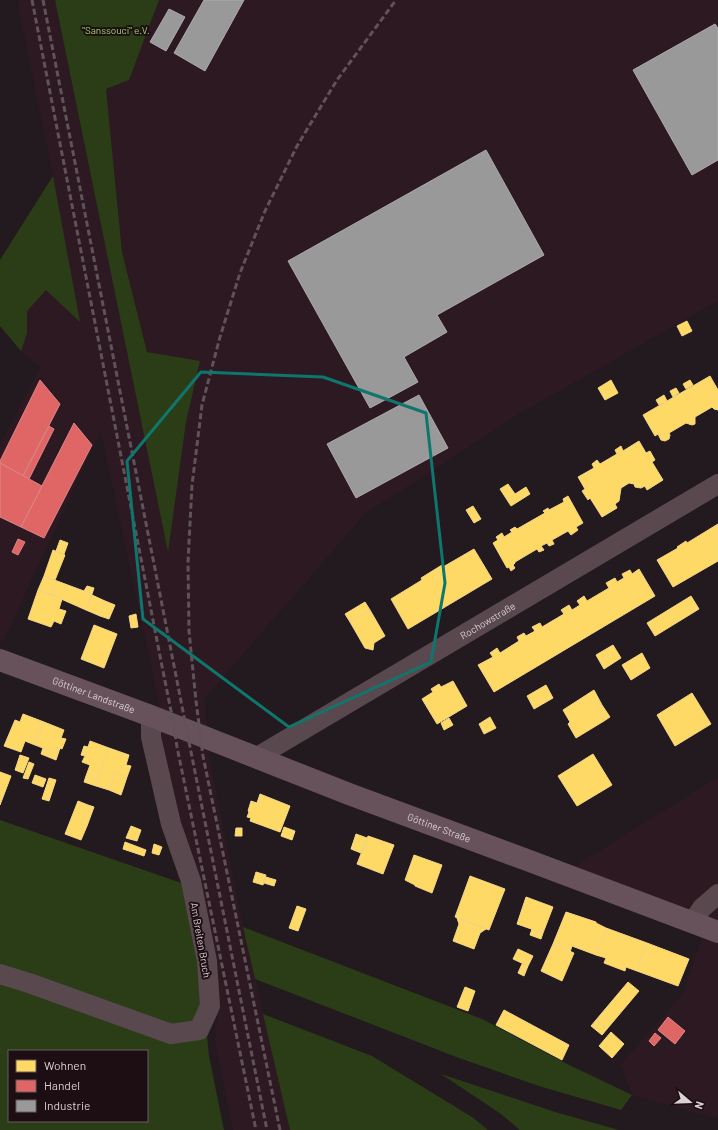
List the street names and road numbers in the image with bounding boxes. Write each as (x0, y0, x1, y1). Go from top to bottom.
street label: Rochowstraße (458, 599, 517, 641)
street label: Göttiner Landstraße (51, 674, 137, 716)
street label: Göttiner Straße (406, 810, 473, 845)
street label: Am Breiten Bruch (188, 901, 214, 979)

